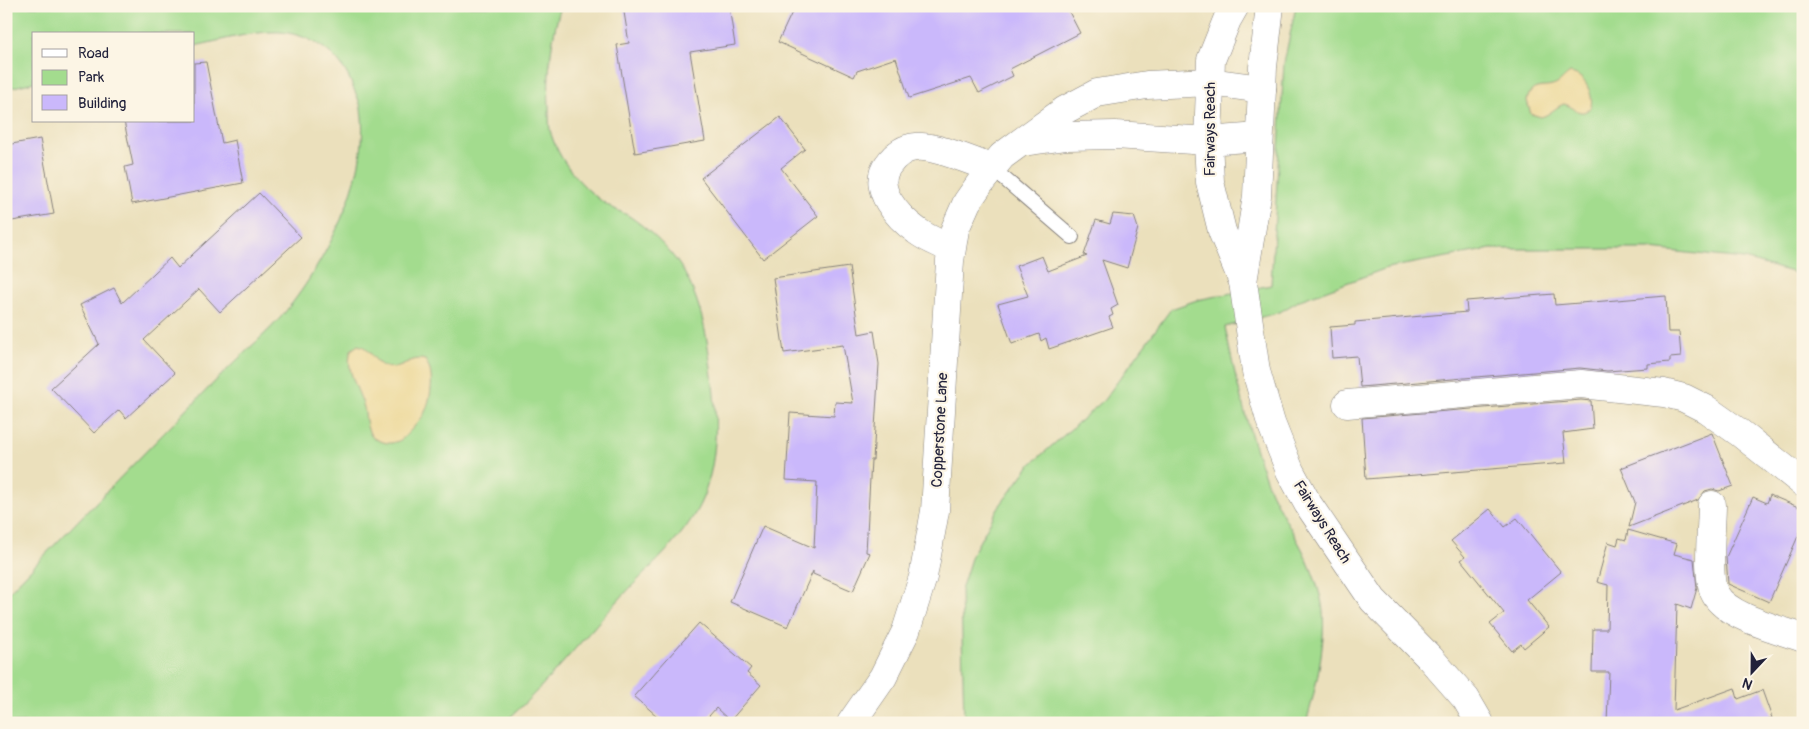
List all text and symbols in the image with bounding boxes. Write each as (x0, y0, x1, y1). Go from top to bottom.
legend (32, 32, 195, 122)
text: Road (78, 44, 109, 63)
text: Park (78, 68, 105, 87)
street label: Fairways Reach (1201, 82, 1220, 176)
text: Building (78, 94, 126, 113)
street label: Copperstone Lane (928, 371, 953, 488)
street label: Fairways Reach (1289, 477, 1355, 567)
north arrow (1726, 646, 1776, 696)
text: N (1740, 674, 1755, 693)

